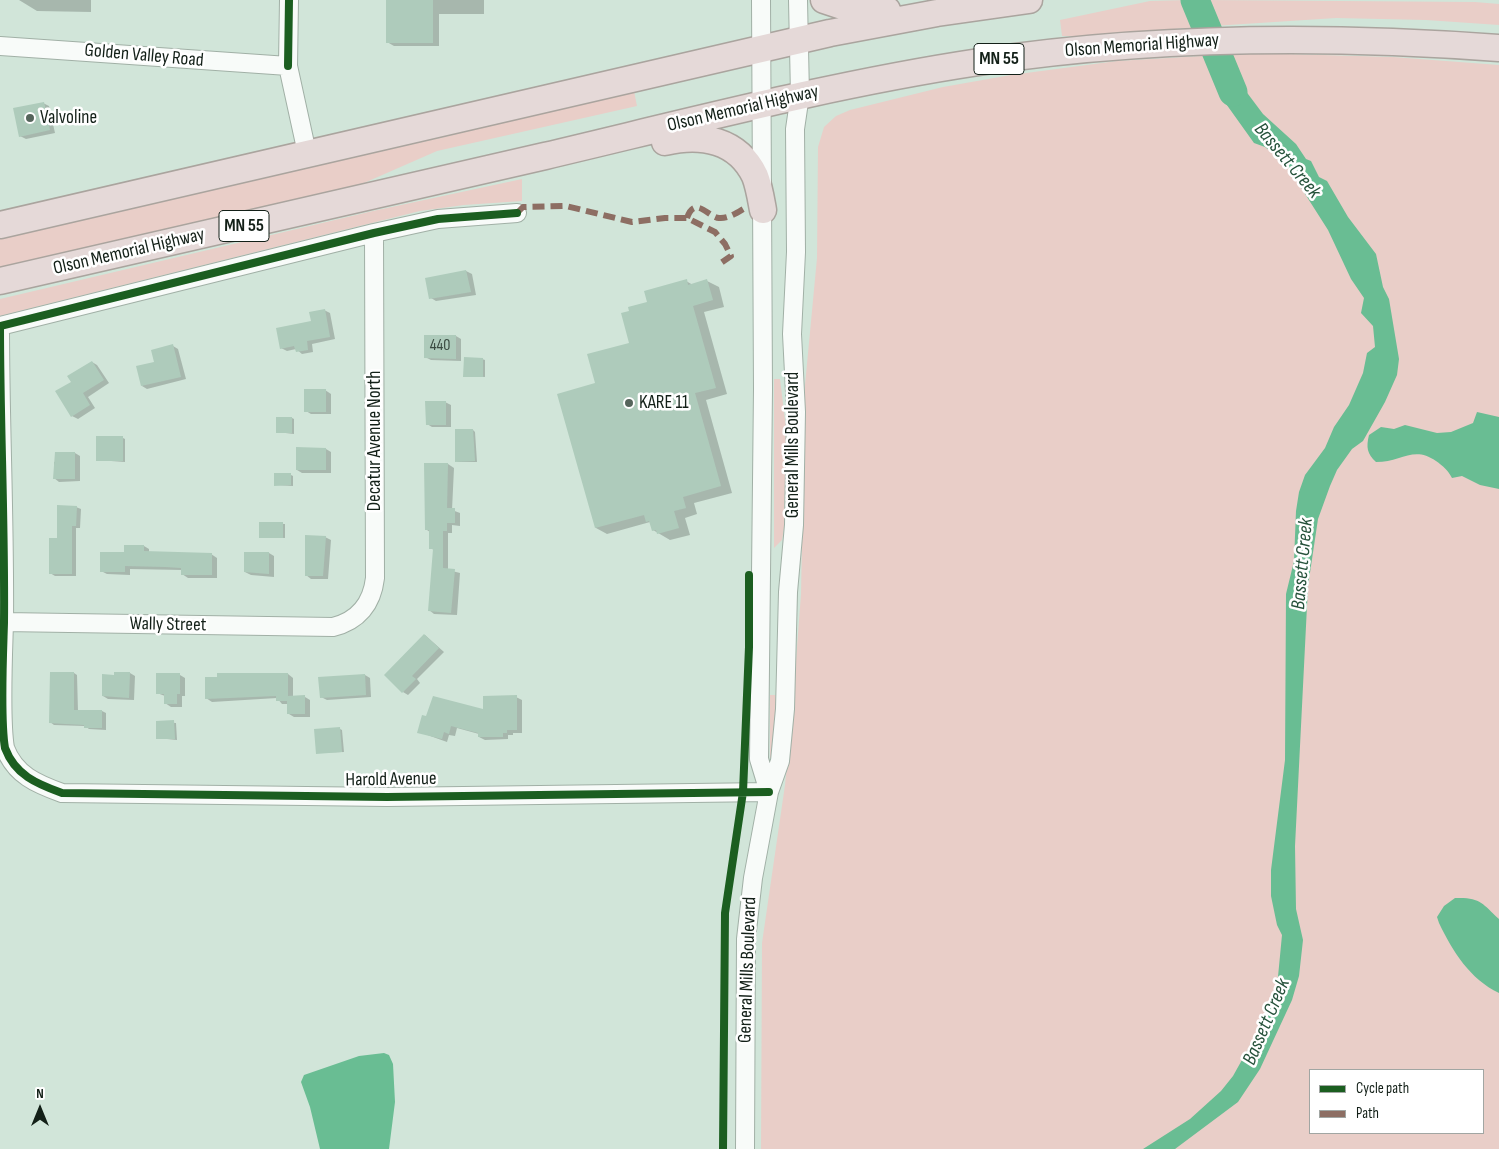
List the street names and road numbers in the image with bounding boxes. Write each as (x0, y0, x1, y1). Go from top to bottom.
street label: Olson Memorial Highway (1064, 29, 1220, 63)
street label: Golden Valley Road (83, 39, 205, 73)
road number: MN 55 (974, 44, 1024, 74)
street label: Olson Memorial Highway (665, 81, 821, 137)
road number: MN 55 (219, 210, 269, 242)
street label: Olson Memorial Highway (51, 224, 207, 280)
street label: Decatur Avenue North (364, 371, 386, 511)
street label: General Mills Boulevard (782, 372, 804, 518)
street label: Wally Street (129, 613, 207, 637)
street label: Harold Avenue (345, 768, 437, 792)
street label: General Mills Boulevard (734, 896, 762, 1044)

